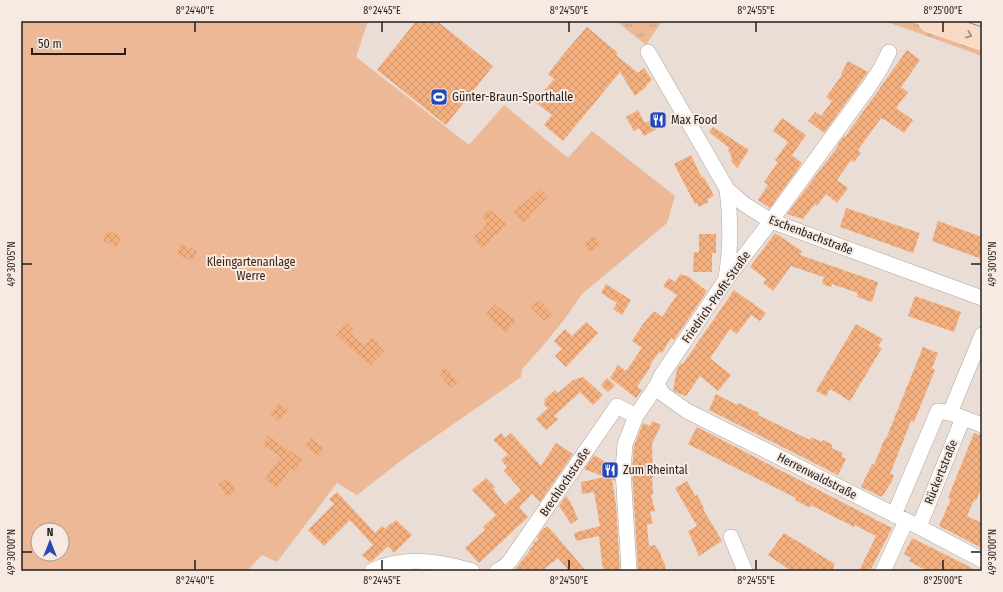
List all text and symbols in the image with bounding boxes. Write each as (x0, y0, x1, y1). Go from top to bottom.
text: 8°24'40"E (176, 5, 214, 17)
text: 8°24'45"E (363, 5, 401, 17)
text: 8°24'50"E (550, 5, 589, 17)
text: 8°24'55"E (737, 5, 775, 17)
text: 8°25'00"E (923, 5, 963, 17)
scale bar (32, 30, 125, 56)
one-way arrow (966, 30, 973, 38)
text: 50 m (38, 37, 62, 51)
sports icon: Günter-Braun-Sporthalle (429, 87, 449, 107)
place label: Günter-Braun-Sporthalle (452, 90, 573, 104)
restaurant icon: Max Food (648, 110, 668, 130)
place label: Max Food (671, 113, 717, 127)
street label: Eschenbachstraße (767, 212, 855, 258)
text: 49°30'05"N (6, 241, 18, 287)
text: 49°30'05"N (987, 241, 999, 287)
street label: Friedrich-Profit-Straße (679, 248, 753, 346)
park label: Kleingartenanlage Werre (207, 255, 295, 283)
street label: Rückertstraße (922, 438, 960, 506)
street label: Brechlochstraße (537, 445, 593, 519)
street label: Herrenwaldstraße (775, 450, 859, 502)
restaurant icon: Zum Rheintal (600, 460, 620, 480)
place label: Zum Rheintal (623, 463, 688, 477)
north arrow (30, 522, 70, 562)
text: N (47, 526, 53, 539)
text: 49°30'00"N (6, 529, 18, 575)
text: 49°30'00"N (987, 529, 999, 575)
text: 8°24'40"E (176, 575, 214, 587)
text: 8°24'45"E (363, 575, 401, 587)
text: 8°24'50"E (550, 575, 589, 587)
text: 8°24'55"E (737, 575, 775, 587)
text: 8°25'00"E (923, 575, 963, 587)

